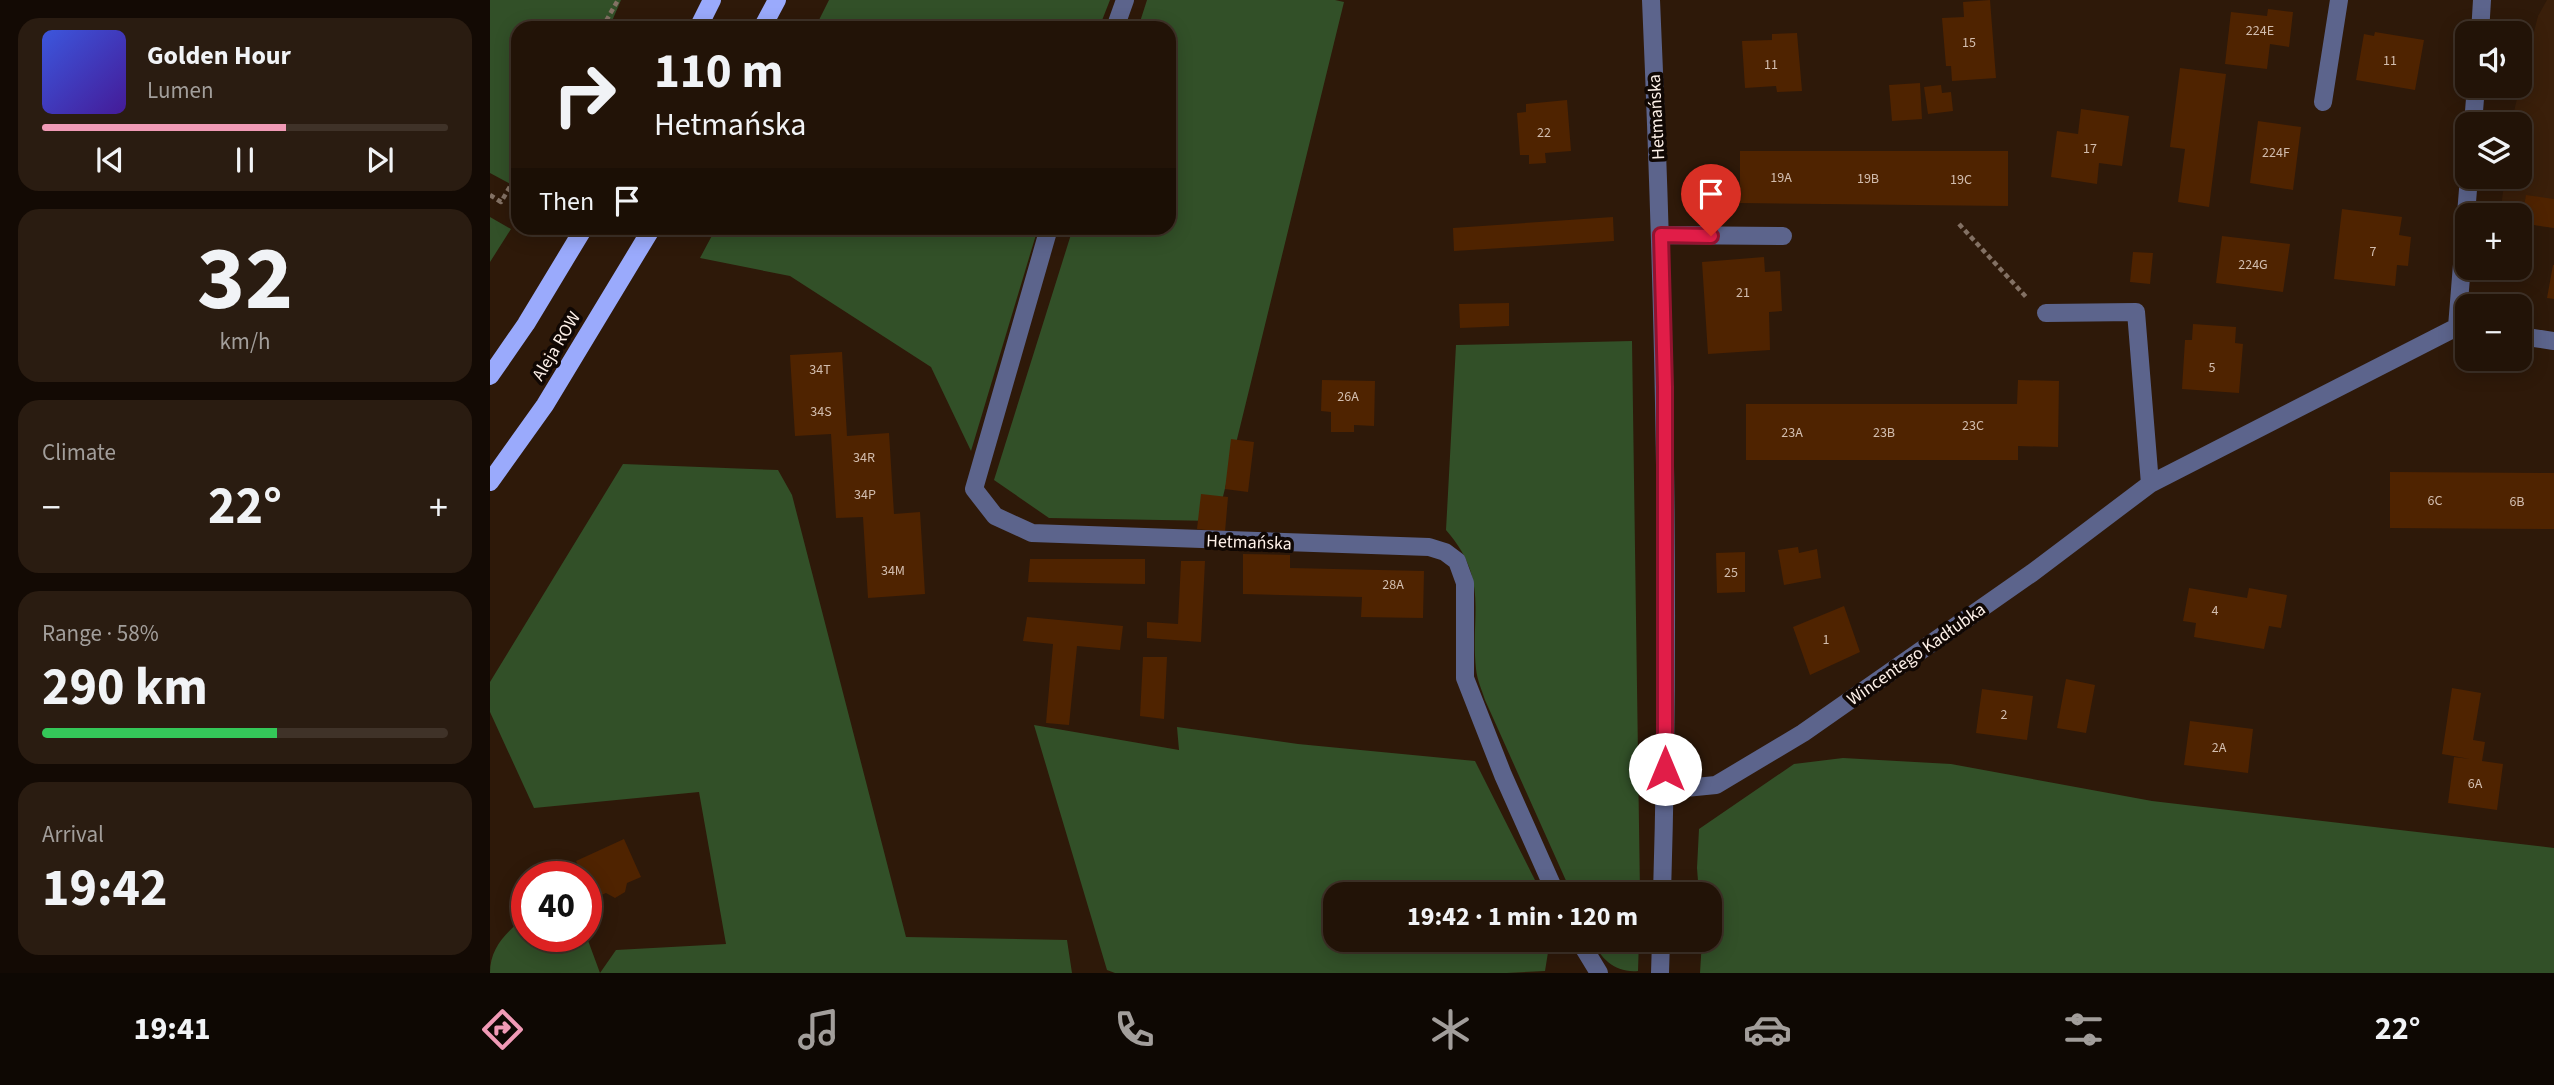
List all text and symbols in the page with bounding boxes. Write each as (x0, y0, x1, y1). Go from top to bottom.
house number: 224E (2246, 21, 2274, 41)
map controls (2455, 21, 2532, 371)
button: sound (2455, 21, 2532, 98)
house number: 15 (1962, 33, 1976, 53)
text: Golden Hour (147, 37, 291, 74)
text: 110 m (654, 37, 783, 107)
icon: right (539, 49, 630, 140)
house number: 11 (2383, 51, 2397, 71)
house number: 11 (1764, 55, 1778, 75)
street label: Hetmańska (1642, 73, 1671, 160)
text: Lumen (147, 74, 214, 107)
text: Hetmańska (654, 102, 806, 148)
button: layers (2455, 112, 2532, 189)
house number: 22 (1537, 123, 1551, 143)
house number: 17 (2083, 139, 2097, 159)
icon: previous (91, 141, 129, 179)
icon: pause (226, 141, 264, 179)
icon: next (361, 141, 399, 179)
house number: 224F (2262, 143, 2290, 163)
pin (1681, 164, 1741, 236)
house number: 19A (1770, 168, 1792, 188)
house number: 19B (1857, 169, 1879, 189)
house number: 19C (1950, 170, 1972, 190)
icon: arrive (1692, 175, 1730, 213)
icon: arrive (608, 182, 646, 220)
text: Then (539, 183, 594, 220)
button: + (2455, 203, 2532, 280)
text: 32 (197, 215, 293, 344)
house number: 7 (2370, 242, 2377, 262)
house number: 224G (2238, 255, 2268, 275)
house number: 21 (1736, 283, 1750, 303)
button: − (2455, 294, 2532, 371)
street label: Aleja ROW (526, 307, 587, 386)
text: km/h (219, 325, 271, 358)
house number: 5 (2209, 358, 2216, 378)
house number: 34T (809, 360, 831, 380)
house number: 26A (1337, 387, 1359, 407)
house number: 34S (810, 402, 832, 422)
house number: 23C (1962, 416, 1984, 436)
house number: 23A (1781, 423, 1803, 443)
house number: 23B (1873, 423, 1895, 443)
text: Climate (42, 436, 116, 469)
house number: 34R (853, 448, 875, 468)
text: 22° (208, 470, 282, 544)
text: − (42, 481, 61, 535)
text: + (429, 481, 448, 535)
house number: 34P (854, 485, 876, 505)
house number: 6C (2428, 491, 2442, 511)
house number: 6B (2509, 492, 2525, 512)
street label: Hetmańska (1206, 529, 1292, 556)
house number: 34M (881, 561, 905, 581)
house number: 25 (1724, 563, 1738, 583)
house number: 28A (1382, 575, 1404, 595)
street label: Wincentego Kadłubka (1842, 597, 1991, 712)
house number: 4 (2212, 601, 2219, 621)
text: Range · 58% (42, 617, 159, 650)
house number: 1 (1823, 630, 1830, 650)
text: 290 km (42, 651, 208, 725)
house number: 2 (2001, 705, 2008, 725)
position arrow (1628, 732, 1702, 806)
house number: 2A (2212, 738, 2227, 758)
house number: 6A (2468, 774, 2483, 794)
text: Arrival (42, 818, 104, 851)
text: 19:42 (42, 852, 167, 926)
speed limit sign: 40 (511, 861, 602, 952)
text: 19:42 · 1 min · 120 m (1407, 898, 1638, 935)
icon: directions (478, 1005, 527, 1054)
icon: music (794, 1005, 843, 1054)
icon: phone (1110, 1005, 1159, 1054)
icon: climate (1426, 1005, 1475, 1054)
icon: car (1743, 1005, 1792, 1054)
icon: filters (2059, 1005, 2108, 1054)
text: 19:41 (134, 1006, 211, 1052)
text: 22° (2375, 1006, 2420, 1052)

